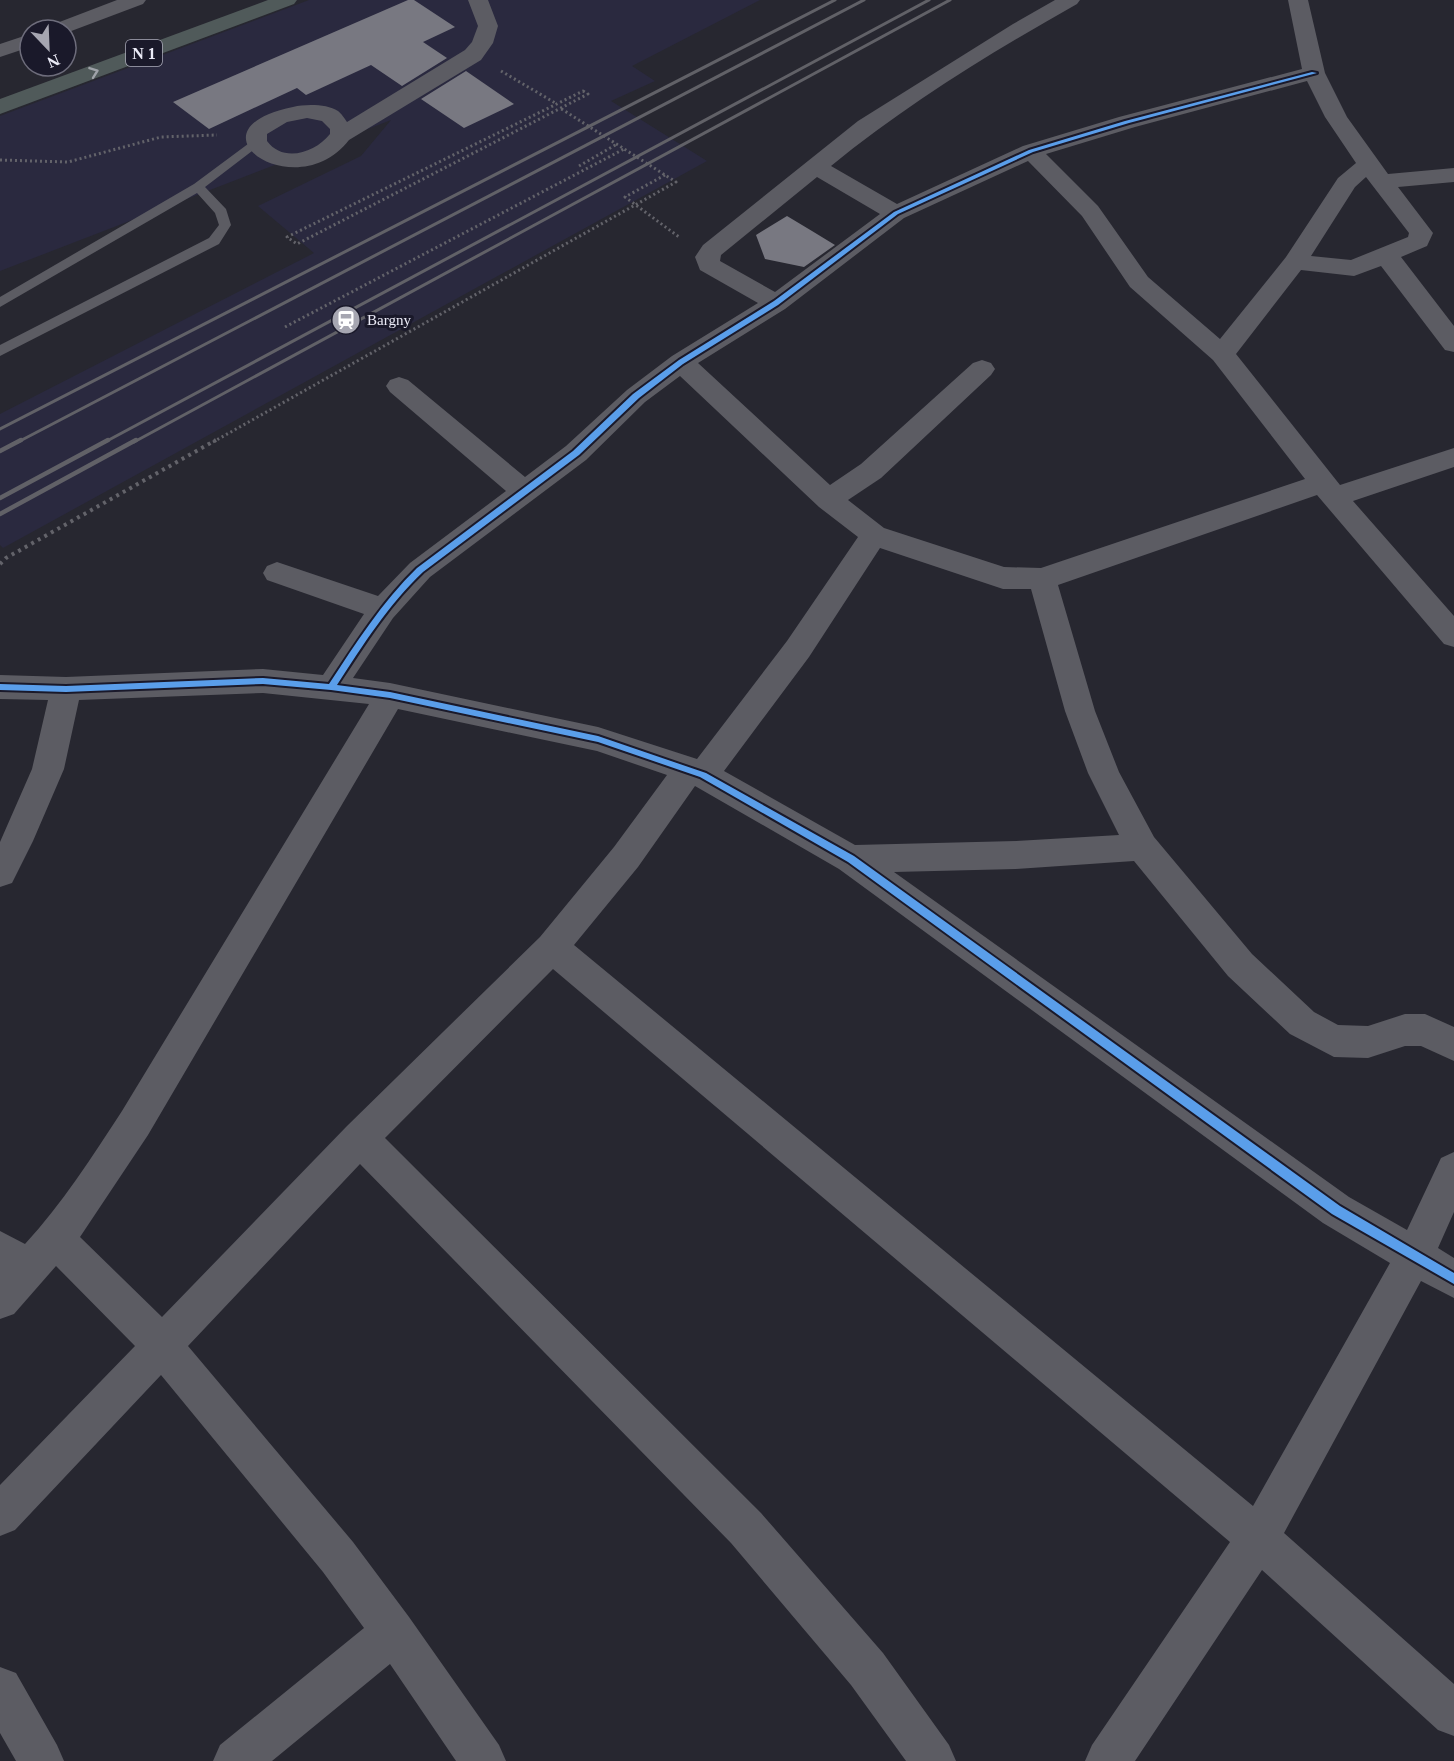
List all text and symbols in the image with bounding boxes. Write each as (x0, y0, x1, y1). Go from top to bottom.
north arrow (18, 18, 78, 78)
road number: N 1 (126, 40, 162, 66)
text: N (45, 51, 62, 72)
one-way arrow (88, 66, 99, 79)
station icon: Bargny (330, 304, 362, 336)
place label: Bargny (367, 312, 411, 328)

